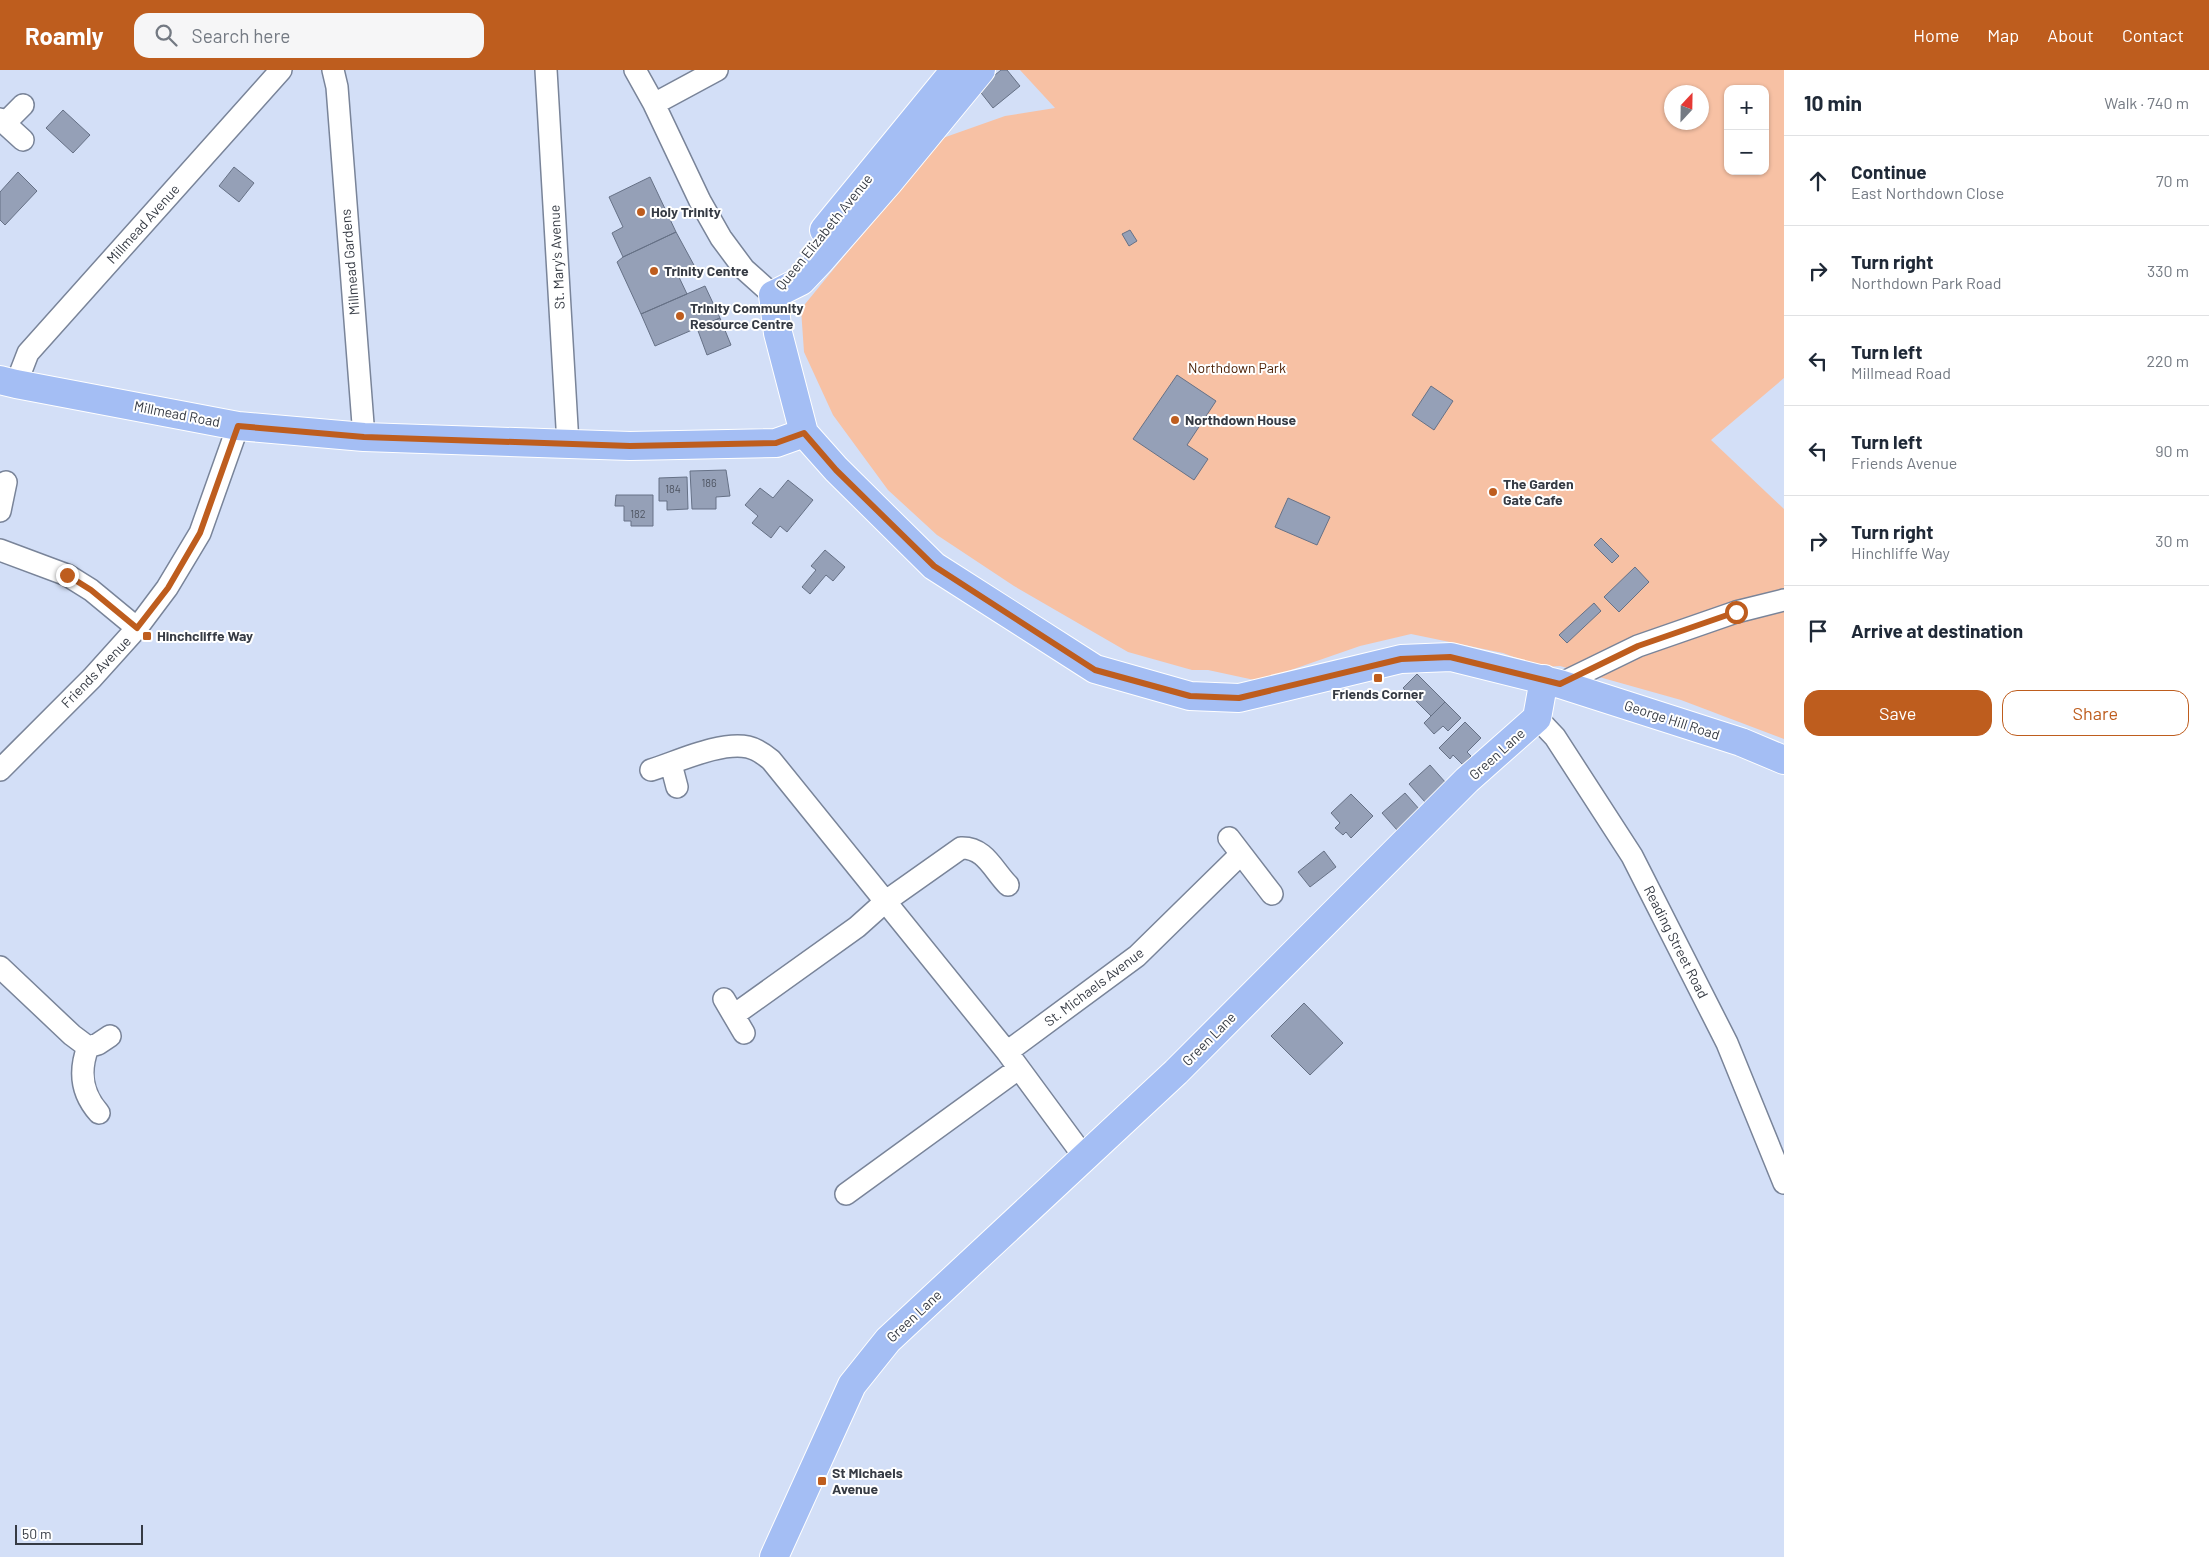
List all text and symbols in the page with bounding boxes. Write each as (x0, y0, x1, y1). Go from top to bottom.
search box (134, 13, 484, 58)
text: Roamly (25, 21, 104, 50)
icon: search (152, 21, 180, 49)
text: Search here (192, 24, 290, 47)
text: Home (1913, 24, 1959, 46)
text: Map (1987, 24, 2019, 46)
text: About (2047, 24, 2094, 46)
text: Contact (2122, 24, 2184, 46)
north arrow (1664, 85, 1709, 130)
map controls (1724, 85, 1769, 175)
button: + (1724, 85, 1769, 130)
text: 10 min (1804, 90, 1862, 115)
text: Walk · 740 m (2104, 93, 2189, 112)
button: − (1724, 130, 1769, 175)
text: Continue (1851, 160, 1927, 183)
icon: ahead (1804, 167, 1832, 195)
street label: Queen Elizabeth Avenue (772, 170, 876, 293)
text: 70 m (2156, 171, 2189, 190)
street label: Millmead Avenue (103, 180, 183, 267)
text: East Northdown Close (1851, 183, 2004, 202)
place label: Holy Trinity (651, 203, 721, 220)
street label: St. Mary's Avenue (545, 204, 568, 310)
marker: Holy Trinity (635, 206, 647, 218)
street label: Millmead Gardens (336, 208, 363, 316)
text: Turn right (1851, 250, 1933, 273)
icon: right (1804, 257, 1832, 285)
text: 330 m (2147, 261, 2189, 280)
place label: Trinity Centre (664, 262, 749, 279)
marker: Trinity Centre (648, 265, 660, 277)
text: Northdown Park Road (1851, 273, 2001, 292)
place label: Trinity Community Resource Centre (690, 299, 804, 332)
marker: Trinity Community Resource Centre (674, 310, 686, 322)
text: Turn left (1851, 340, 1922, 363)
icon: left (1804, 347, 1832, 375)
text: 220 m (2146, 351, 2189, 370)
park label: Northdown Park (1188, 359, 1286, 376)
text: Millmead Road (1851, 363, 1951, 382)
street label: Millmead Road (133, 397, 222, 430)
place label: Northdown House (1185, 411, 1296, 428)
marker: Northdown House (1169, 414, 1181, 426)
text: Turn left (1851, 430, 1922, 453)
icon: left (1804, 437, 1832, 465)
text: 90 m (2155, 441, 2189, 460)
text: Friends Avenue (1851, 453, 1957, 472)
place label: The Garden Gate Cafe (1503, 475, 1574, 508)
house number: 186 (701, 476, 717, 489)
house number: 184 (665, 482, 681, 495)
marker: The Garden Gate Cafe (1487, 486, 1499, 498)
house number: 182 (630, 507, 646, 520)
text: Turn right (1851, 520, 1933, 543)
icon: right (1804, 527, 1832, 555)
text: 30 m (2155, 531, 2189, 550)
text: Hinchliffe Way (1851, 543, 1950, 562)
route end (56, 564, 79, 587)
route start (1725, 601, 1748, 624)
icon: arrive (1804, 617, 1832, 645)
text: Arrive at destination (1851, 619, 2023, 642)
place label: Hinchcliffe Way (157, 627, 253, 644)
marker: Hinchcliffe Way (141, 630, 153, 642)
street label: Friends Avenue (57, 632, 134, 711)
marker: Friends Corner (1372, 672, 1384, 684)
place label: Friends Corner (1332, 685, 1424, 702)
button: Save (1804, 690, 1992, 736)
button: Share (2002, 690, 2189, 736)
street label: George Hill Road (1622, 696, 1722, 743)
street label: Green Lane (1465, 724, 1528, 783)
street label: Reading Street Road (1641, 883, 1712, 1001)
street label: St. Michaels Avenue (1041, 944, 1147, 1030)
street label: Green Lane (1178, 1008, 1239, 1069)
street label: Green Lane (883, 1286, 945, 1345)
place label: St Michaels Avenue (832, 1464, 903, 1497)
marker: St Michaels Avenue (816, 1475, 828, 1487)
scale bar (15, 1522, 142, 1545)
text: 50 m (22, 1525, 51, 1542)

